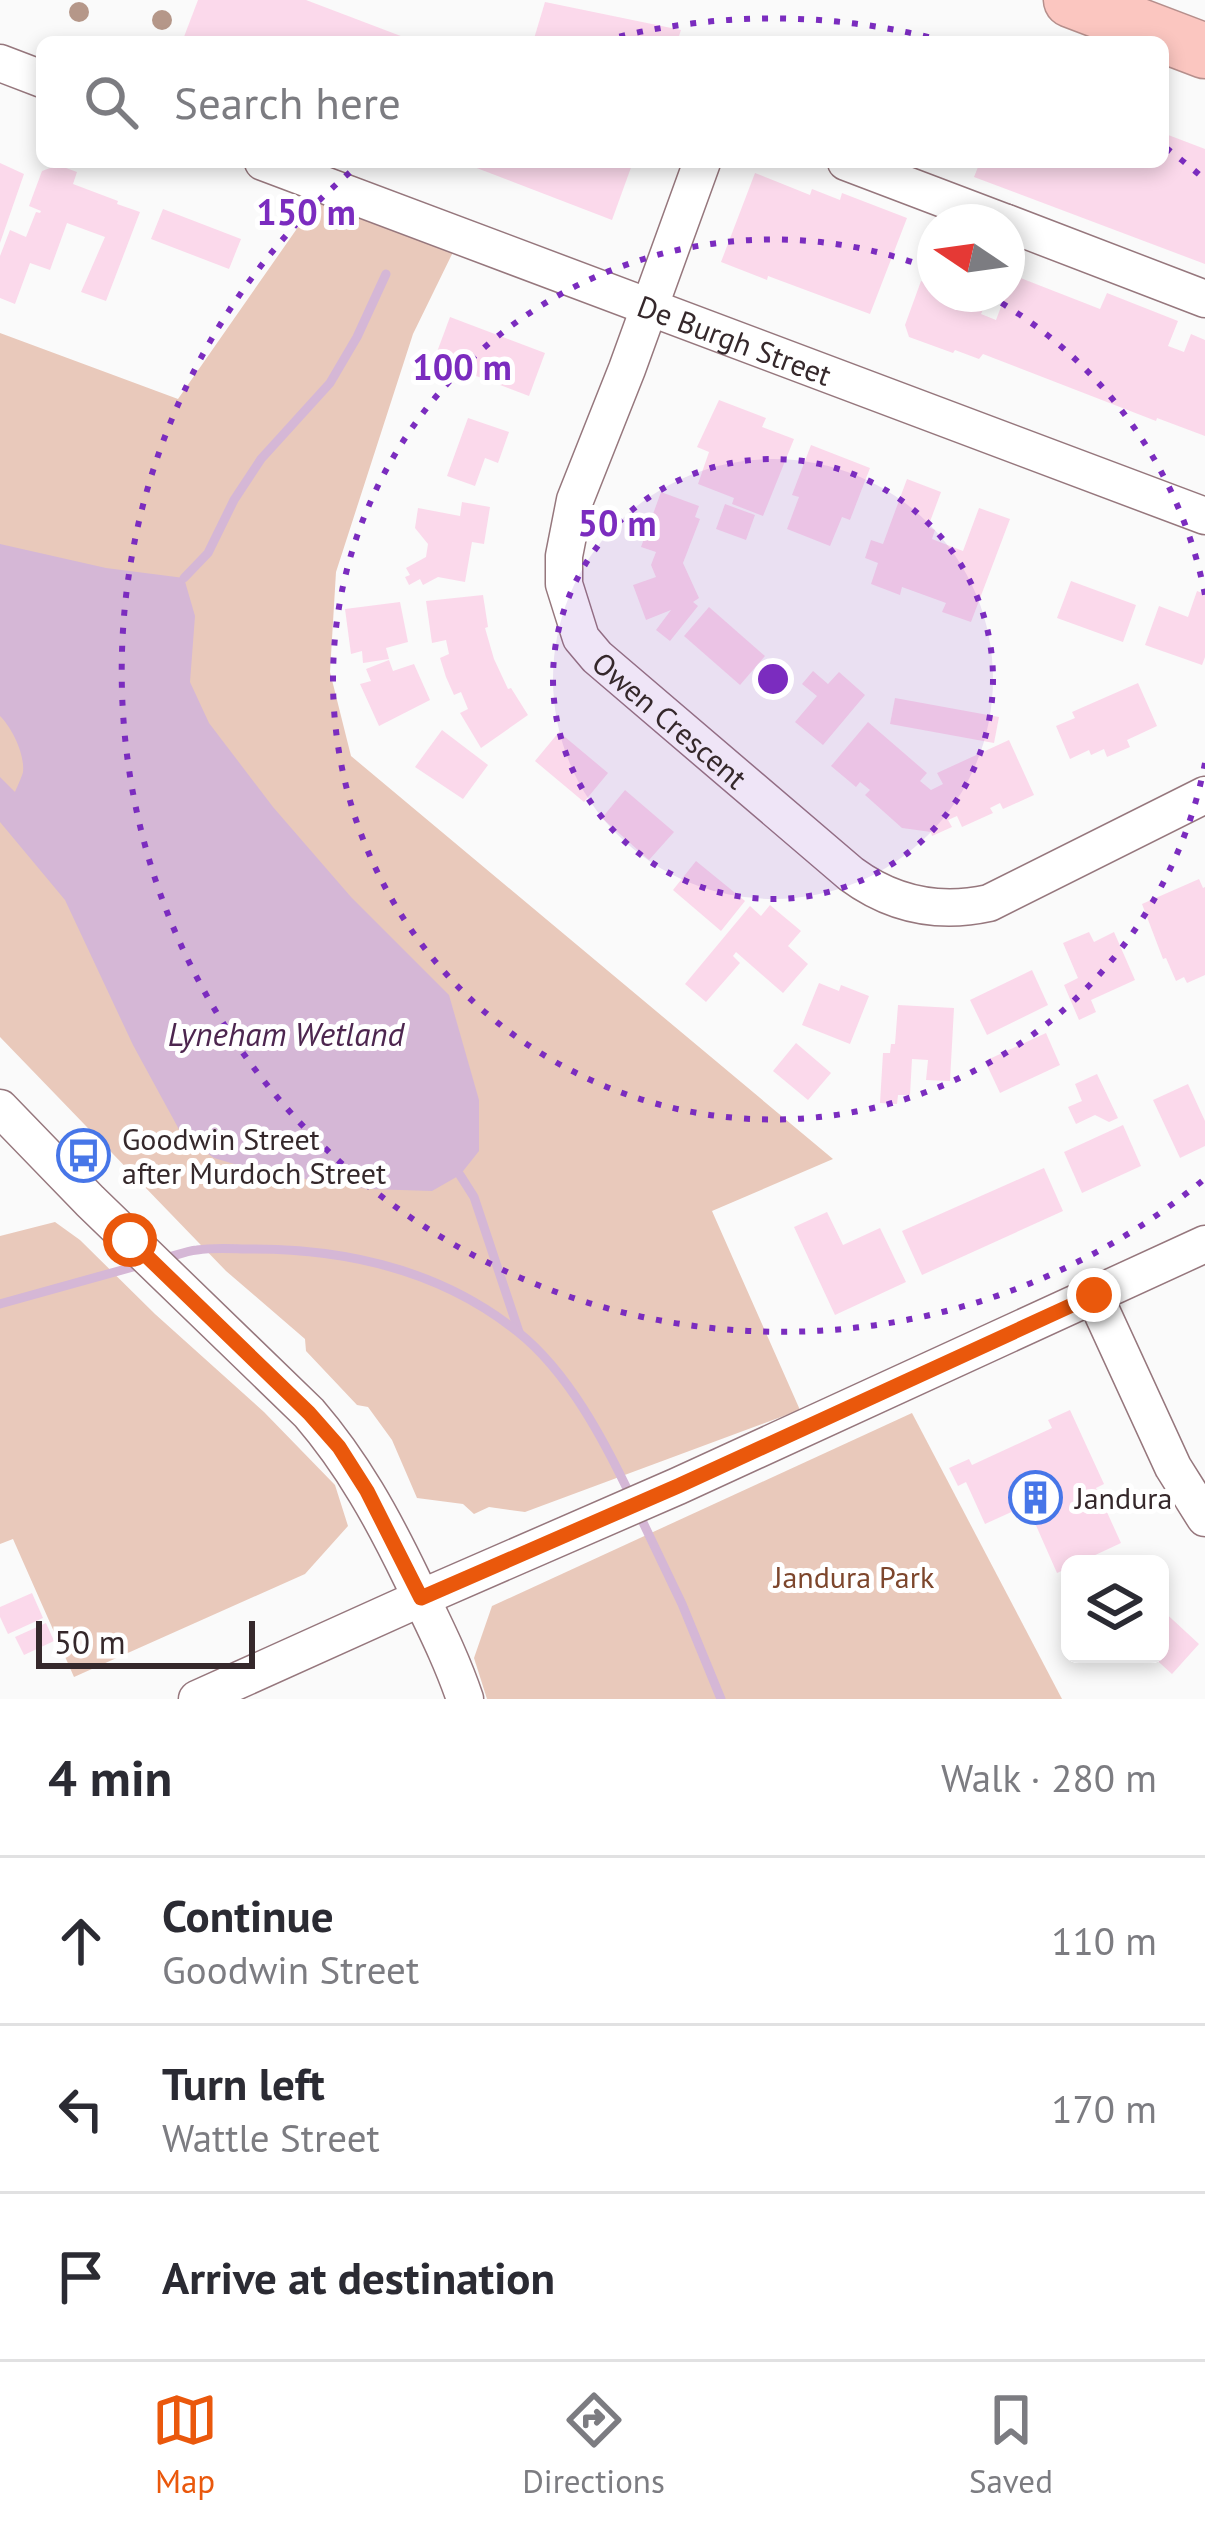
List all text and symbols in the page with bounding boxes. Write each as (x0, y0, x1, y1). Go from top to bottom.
search box (36, 36, 1169, 168)
icon: search (78, 69, 144, 135)
text: Search here (174, 73, 401, 131)
text: 150 m (256, 188, 356, 235)
north arrow (917, 204, 1025, 312)
street label: De Burgh Street (632, 285, 837, 393)
text: 100 m (412, 343, 512, 390)
text: 50 m (578, 499, 656, 546)
street label: Owen Crescent (585, 643, 756, 797)
centre of rings (752, 658, 794, 700)
water label: Lyneham Wetland (168, 1012, 406, 1055)
place label: Goodwin Street after Murdoch Street (122, 1119, 386, 1192)
bus stop icon: Goodwin Street after Murdoch Street (55, 1127, 111, 1183)
route start (103, 1213, 157, 1267)
route end (1067, 1268, 1121, 1322)
building icon: Jandura (1008, 1469, 1064, 1525)
place label: Jandura (1073, 1478, 1172, 1517)
map controls (1061, 1555, 1169, 1663)
button: layers (1061, 1555, 1169, 1663)
park label: Jandura Park (772, 1557, 935, 1596)
scale bar (36, 1615, 255, 1668)
text: 50 m (54, 1620, 126, 1663)
text: 4 min (48, 1744, 172, 1810)
text: Walk · 280 m (941, 1752, 1157, 1803)
text: Continue (162, 1886, 334, 1944)
icon: ahead (48, 1908, 114, 1974)
text: 110 m (1051, 1915, 1157, 1966)
text: Goodwin Street (162, 1944, 419, 1995)
text: Turn left (162, 2054, 325, 2112)
icon: left (48, 2076, 114, 2142)
text: 170 m (1051, 2083, 1157, 2134)
text: Wattle Street (162, 2112, 380, 2163)
icon: arrive (48, 2244, 114, 2310)
text: Arrive at destination (162, 2248, 555, 2306)
tab: Map (152, 2387, 218, 2502)
tab: Directions (522, 2387, 665, 2502)
tab: Saved (969, 2387, 1053, 2502)

